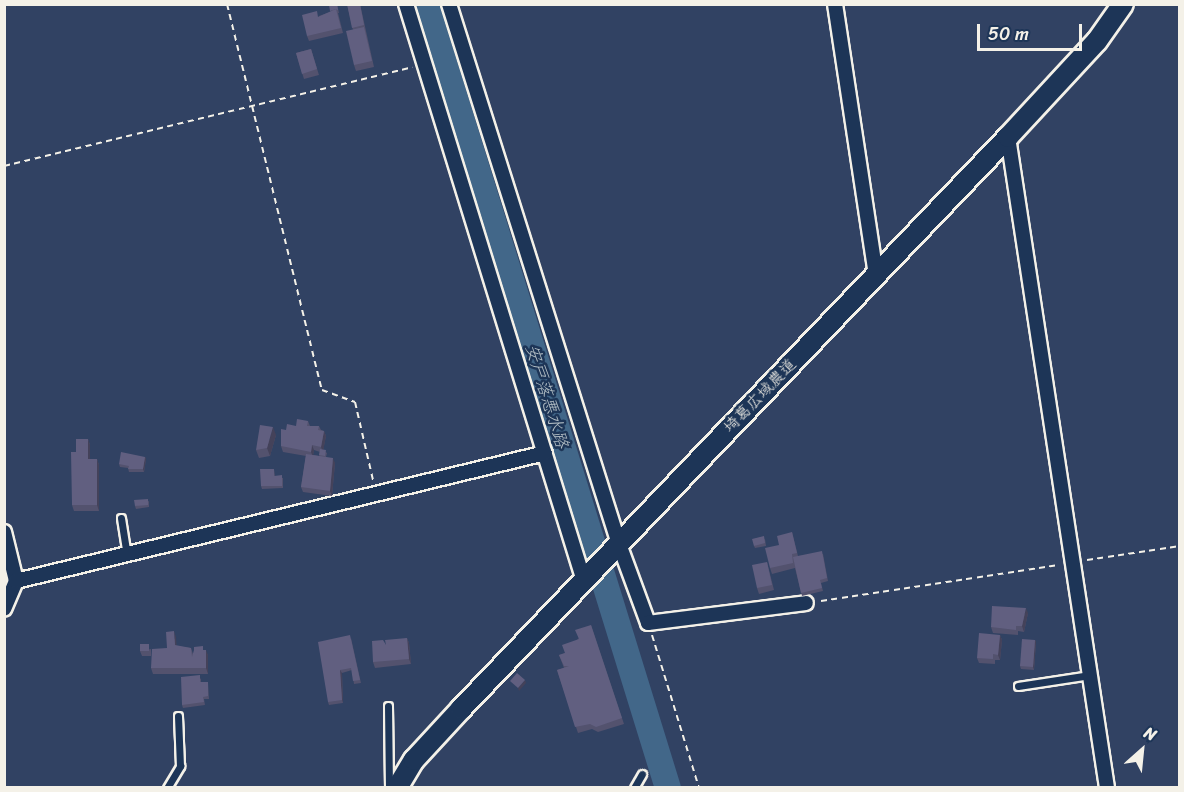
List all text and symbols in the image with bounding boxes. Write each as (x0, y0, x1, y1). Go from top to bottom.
scale bar (980, 12, 1085, 50)
text: 50 m (988, 18, 1029, 50)
water label: 安戸落悪水路 (521, 341, 573, 451)
street label: 埼葛広域農道 (720, 355, 800, 437)
text: N (1139, 718, 1162, 749)
north arrow (1112, 720, 1172, 780)

